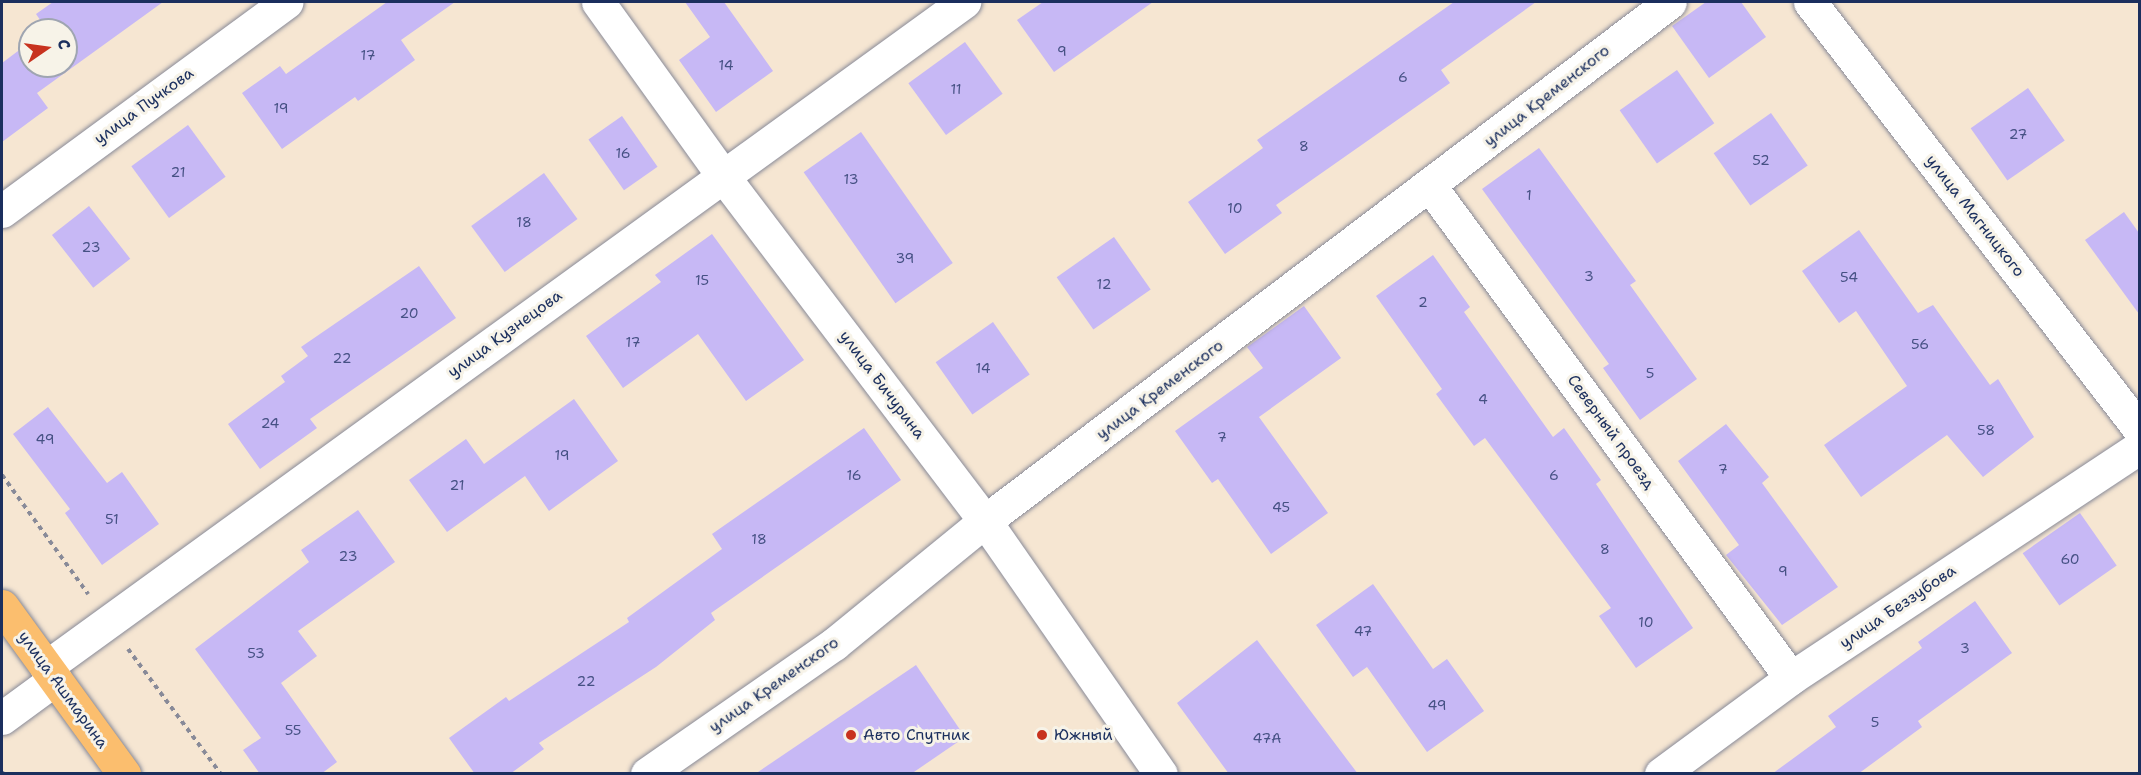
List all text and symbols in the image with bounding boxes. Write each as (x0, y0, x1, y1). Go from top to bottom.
north arrow (18, 18, 78, 78)
text: С (53, 37, 75, 51)
street label: улица Кременского (1480, 41, 1614, 151)
house number: 9 (1057, 43, 1067, 59)
house number: 17 (361, 47, 375, 63)
house number: 14 (718, 57, 734, 73)
street label: улица Пучкова (91, 63, 197, 149)
house number: 6 (1398, 69, 1408, 85)
house number: 11 (950, 81, 962, 97)
house number: 19 (273, 100, 289, 116)
house number: 27 (2009, 126, 2027, 142)
house number: 8 (1299, 138, 1309, 154)
house number: 16 (615, 145, 631, 161)
street label: улица Магницкого (1921, 151, 2029, 281)
house number: 52 (1752, 152, 1770, 168)
house number: 21 (171, 164, 185, 180)
house number: 13 (844, 171, 858, 187)
house number: 1 (1526, 187, 1532, 203)
house number: 10 (1227, 200, 1243, 216)
house number: 18 (516, 214, 532, 230)
house number: 23 (82, 239, 100, 255)
house number: 39 (896, 250, 914, 266)
house number: 3 (1584, 268, 1594, 284)
house number: 54 (1840, 269, 1858, 285)
house number: 15 (695, 272, 709, 288)
house number: 12 (1097, 276, 1111, 292)
street label: улица Кузнецова (444, 286, 566, 382)
house number: 2 (1418, 294, 1428, 310)
house number: 20 (399, 305, 419, 321)
street label: улица Бичурина (835, 327, 929, 443)
house number: 17 (626, 334, 640, 350)
street label: улица Кременского (1093, 336, 1227, 444)
house number: 56 (1911, 336, 1929, 352)
house number: 22 (333, 350, 351, 366)
house number: 14 (975, 360, 991, 376)
house number: 5 (1646, 365, 1654, 381)
street label: Северный проезд (1563, 371, 1659, 493)
house number: 4 (1478, 391, 1488, 407)
house number: 24 (261, 415, 279, 431)
house number: 58 (1977, 422, 1995, 438)
house number: 7 (1217, 429, 1227, 445)
house number: 49 (36, 431, 54, 447)
house number: 19 (554, 447, 570, 463)
house number: 7 (1718, 461, 1728, 477)
house number: 16 (846, 467, 862, 483)
house number: 6 (1549, 467, 1559, 483)
house number: 21 (450, 477, 464, 493)
house number: 45 (1272, 499, 1290, 515)
house number: 51 (105, 511, 119, 527)
house number: 18 (751, 531, 767, 547)
house number: 8 (1600, 541, 1610, 557)
house number: 23 (339, 548, 357, 564)
house number: 60 (2060, 551, 2080, 567)
street label: улица Беззубова (1836, 561, 1960, 653)
house number: 9 (1778, 563, 1788, 579)
house number: 10 (1638, 614, 1654, 630)
house number: 47 (1354, 623, 1372, 639)
street label: улица Ашмарина (14, 628, 112, 752)
street label: улица Кременского (705, 633, 843, 737)
house number: 3 (1960, 640, 1970, 656)
house number: 53 (247, 645, 265, 661)
house number: 22 (577, 673, 595, 689)
house number: 49 (1428, 697, 1446, 713)
house number: 5 (1871, 714, 1879, 730)
house number: 55 (285, 722, 301, 738)
place label: Авто Спутник (863, 725, 970, 745)
place label: Южный (1054, 725, 1113, 745)
marker: Авто Спутник (844, 728, 858, 742)
marker: Южный (1035, 728, 1049, 742)
house number: 47А (1253, 730, 1281, 746)

